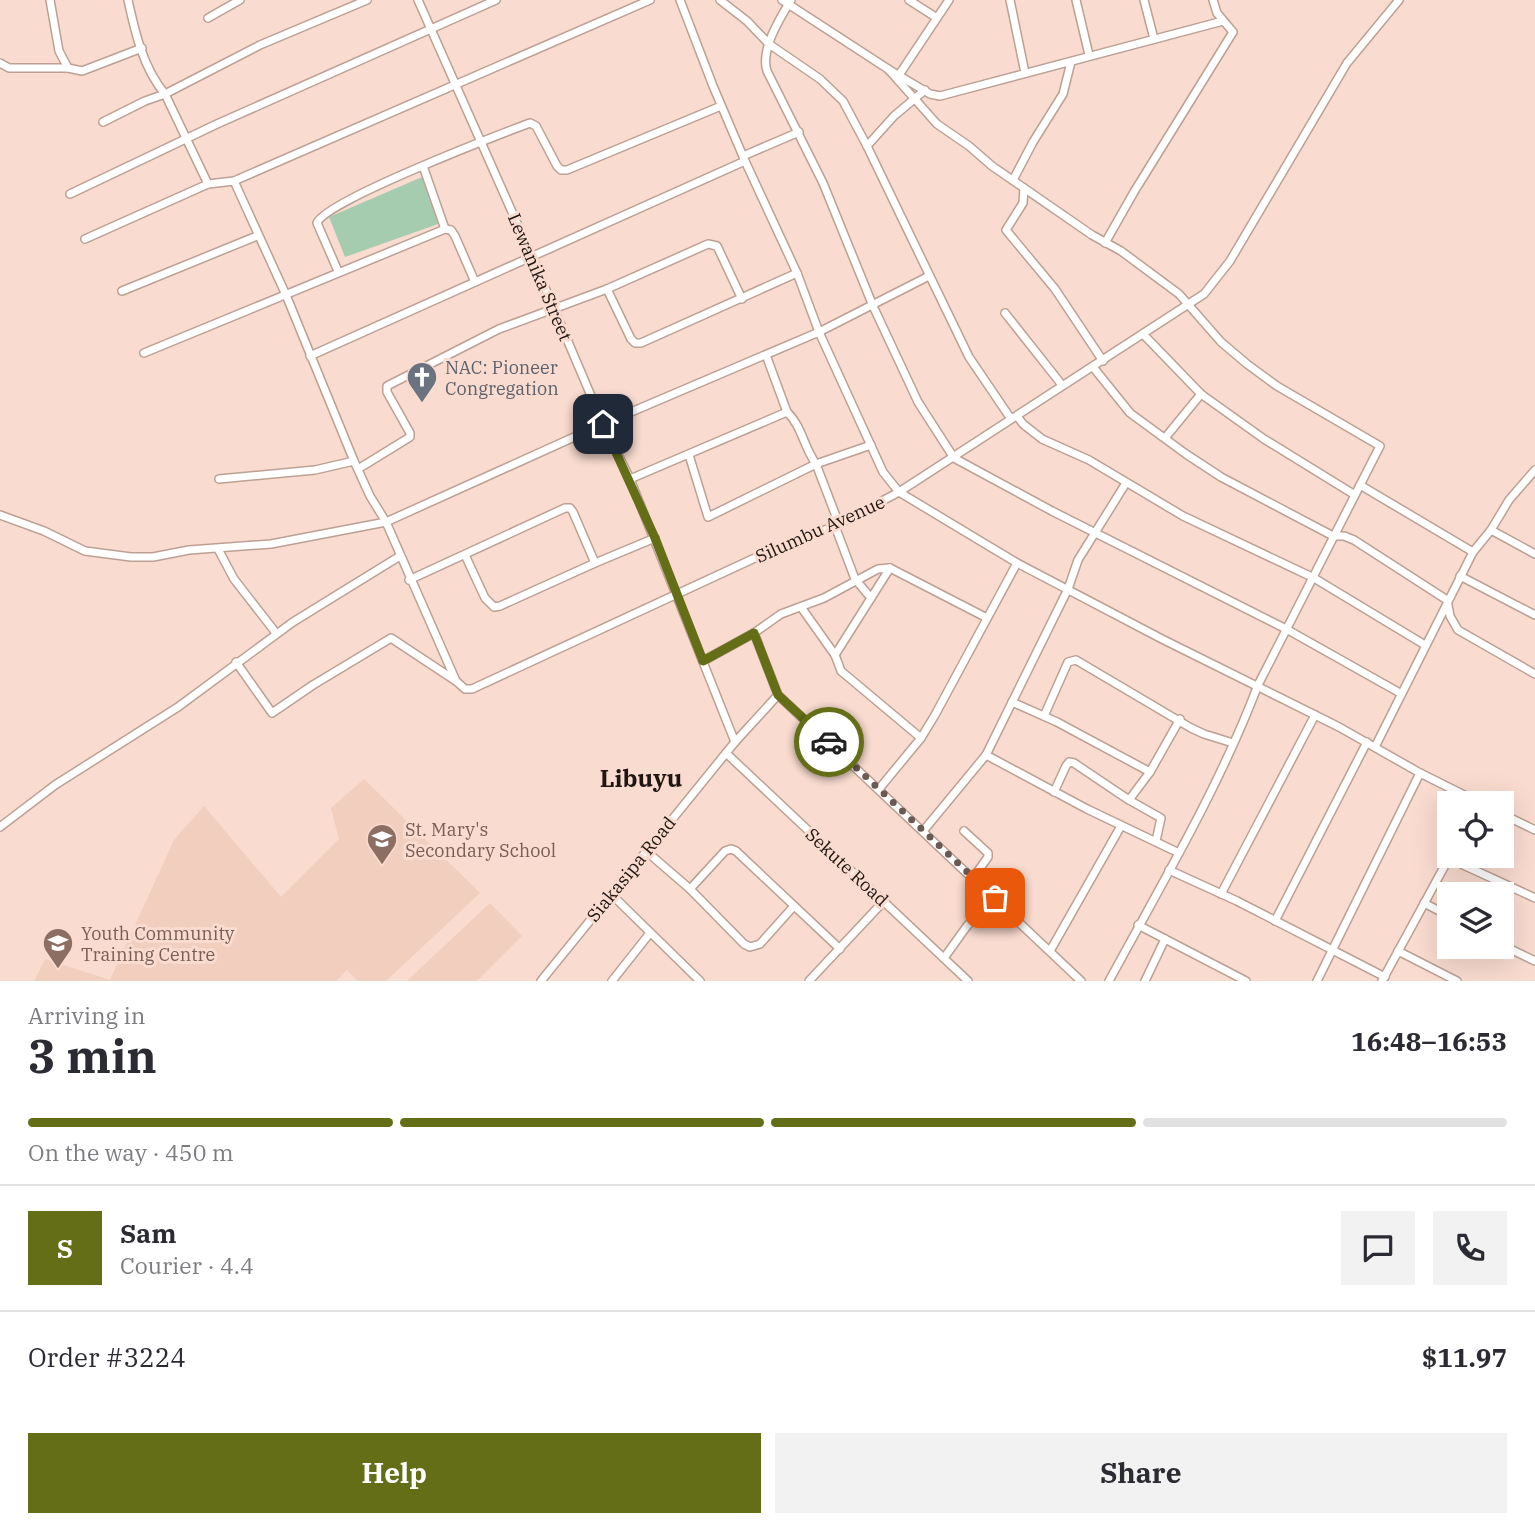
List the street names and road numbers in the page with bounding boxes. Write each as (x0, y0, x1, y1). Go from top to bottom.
street label: Lewanika Street (503, 210, 577, 344)
street label: Silumbu Avenue (752, 490, 888, 568)
street label: Siakasipa Road (581, 812, 681, 926)
street label: Sekute Road (801, 823, 893, 911)

